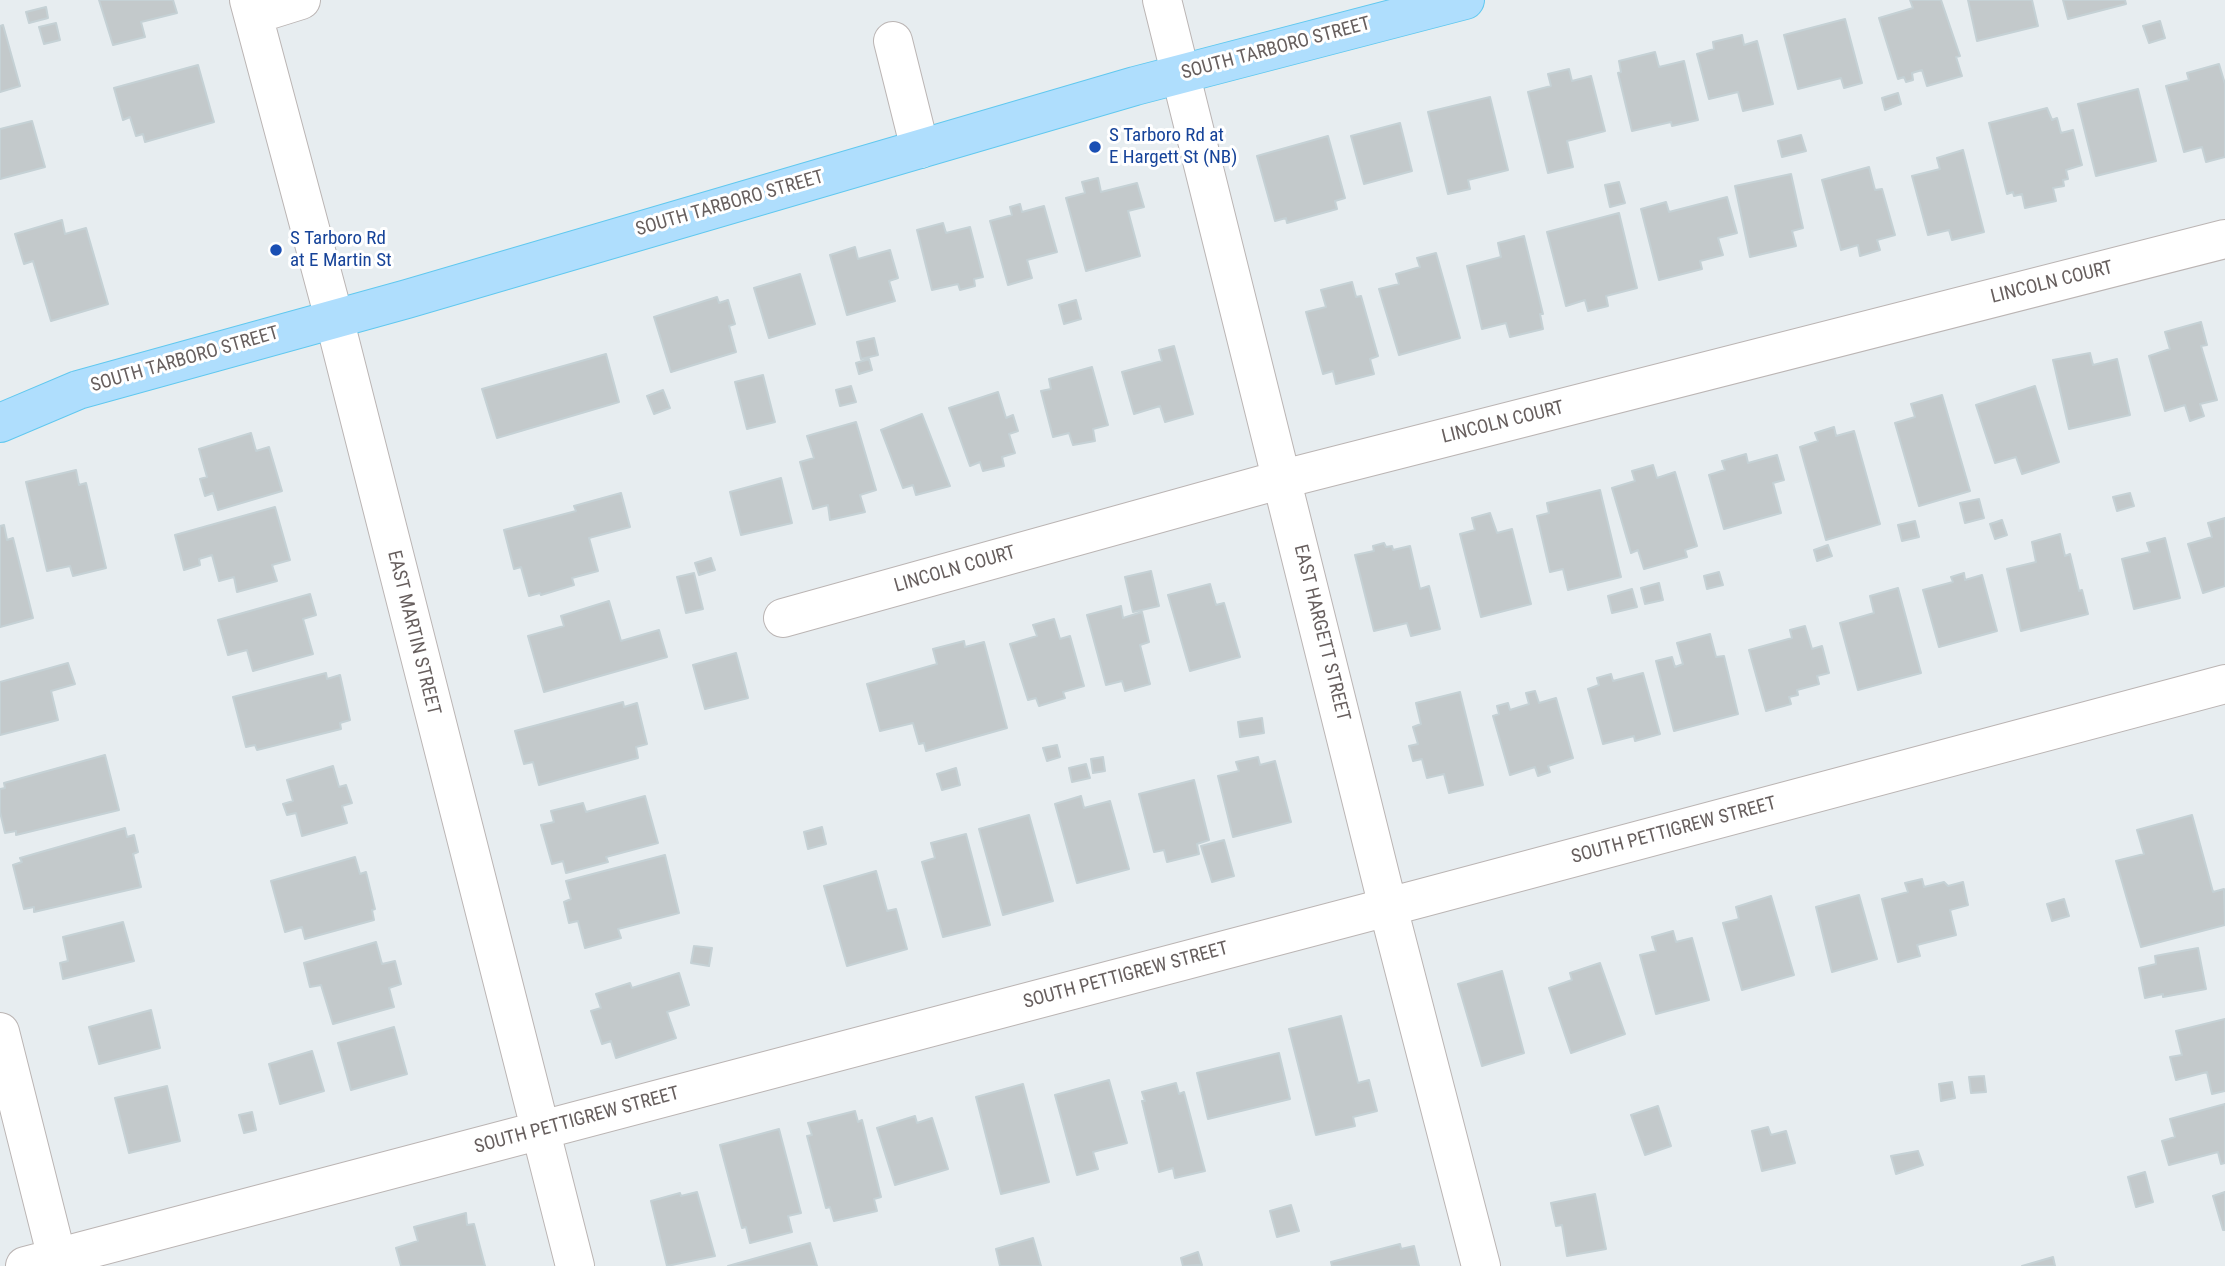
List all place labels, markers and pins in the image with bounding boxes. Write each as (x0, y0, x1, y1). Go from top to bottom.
place label: S Tarboro Rd at E Hargett St (NB) (1109, 125, 1237, 169)
marker: S Tarboro Rd at E Hargett St (NB) (1087, 139, 1103, 155)
place label: S Tarboro Rd at E Martin St (290, 228, 392, 272)
marker: S Tarboro Rd at E Martin St (268, 242, 284, 258)

